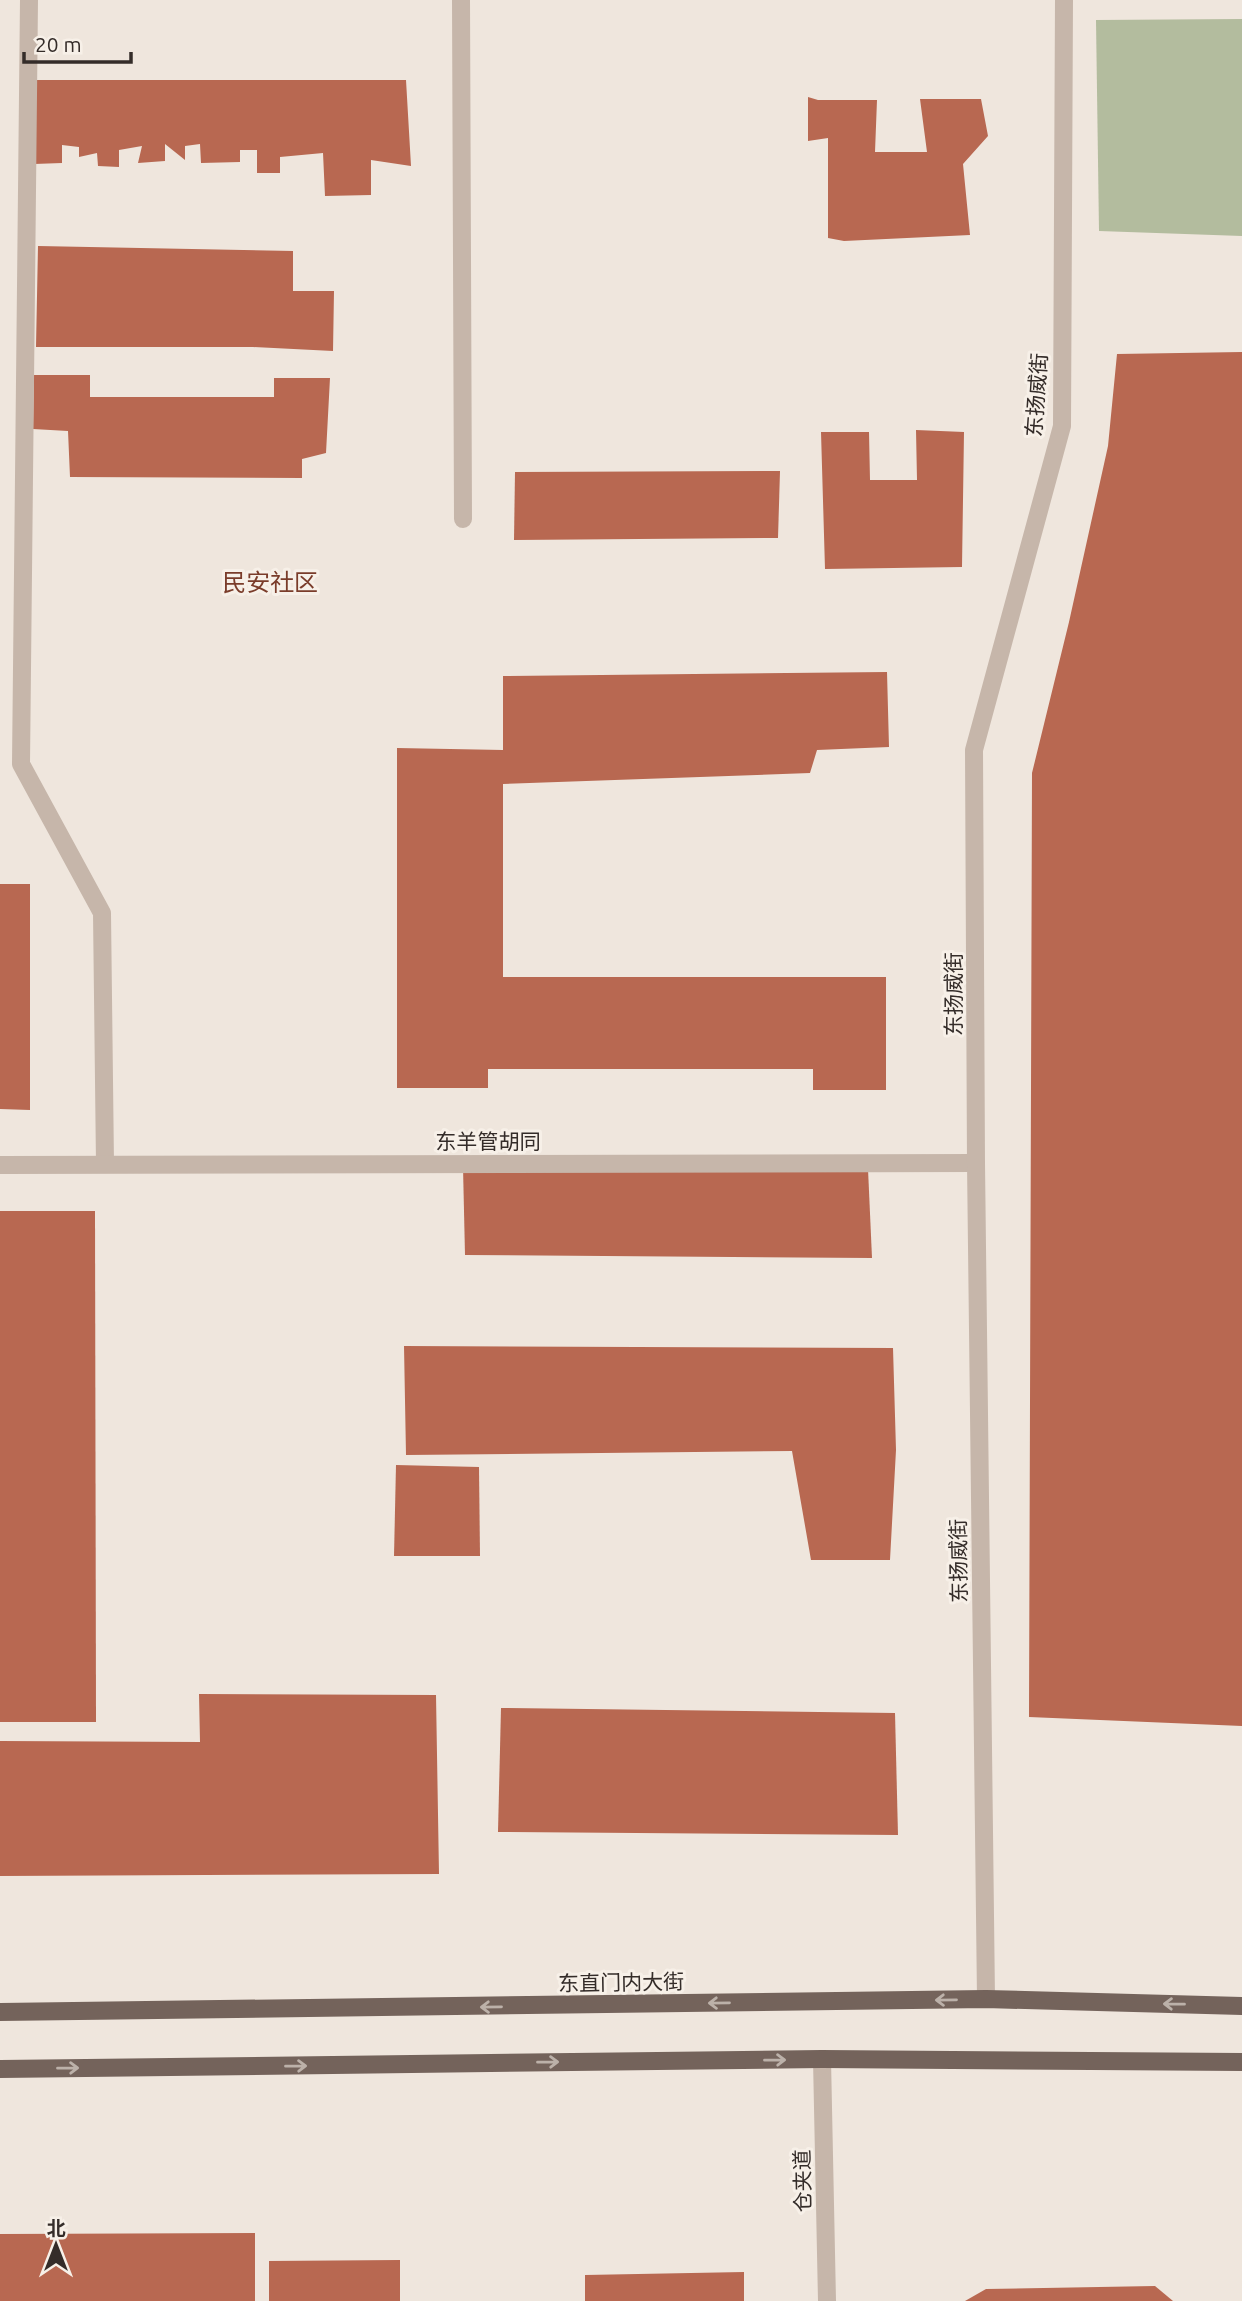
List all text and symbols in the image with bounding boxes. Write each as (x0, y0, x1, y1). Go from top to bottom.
scale bar (24, 21, 131, 65)
text: 20 m (35, 32, 82, 56)
street label: 东扬威街 (1021, 352, 1051, 438)
district label: 民安社区 (222, 569, 318, 596)
street label: 东扬威街 (941, 952, 965, 1036)
street label: 东羊管胡同 (436, 1129, 541, 1153)
street label: 东扬威街 (945, 1519, 971, 1603)
street label: 东直门内大街 (558, 1969, 684, 1995)
one-way arrow (935, 1993, 958, 2007)
one-way arrow (708, 1997, 731, 2010)
one-way arrow (1163, 1997, 1186, 2011)
one-way arrow (480, 2000, 503, 2014)
one-way arrow (763, 2053, 786, 2067)
one-way arrow (536, 2056, 559, 2069)
one-way arrow (284, 2059, 307, 2072)
one-way arrow (56, 2061, 79, 2075)
street label: 仓夹道 (789, 2149, 815, 2213)
north arrow (21, 2210, 91, 2280)
text: 北 (46, 2217, 66, 2239)

